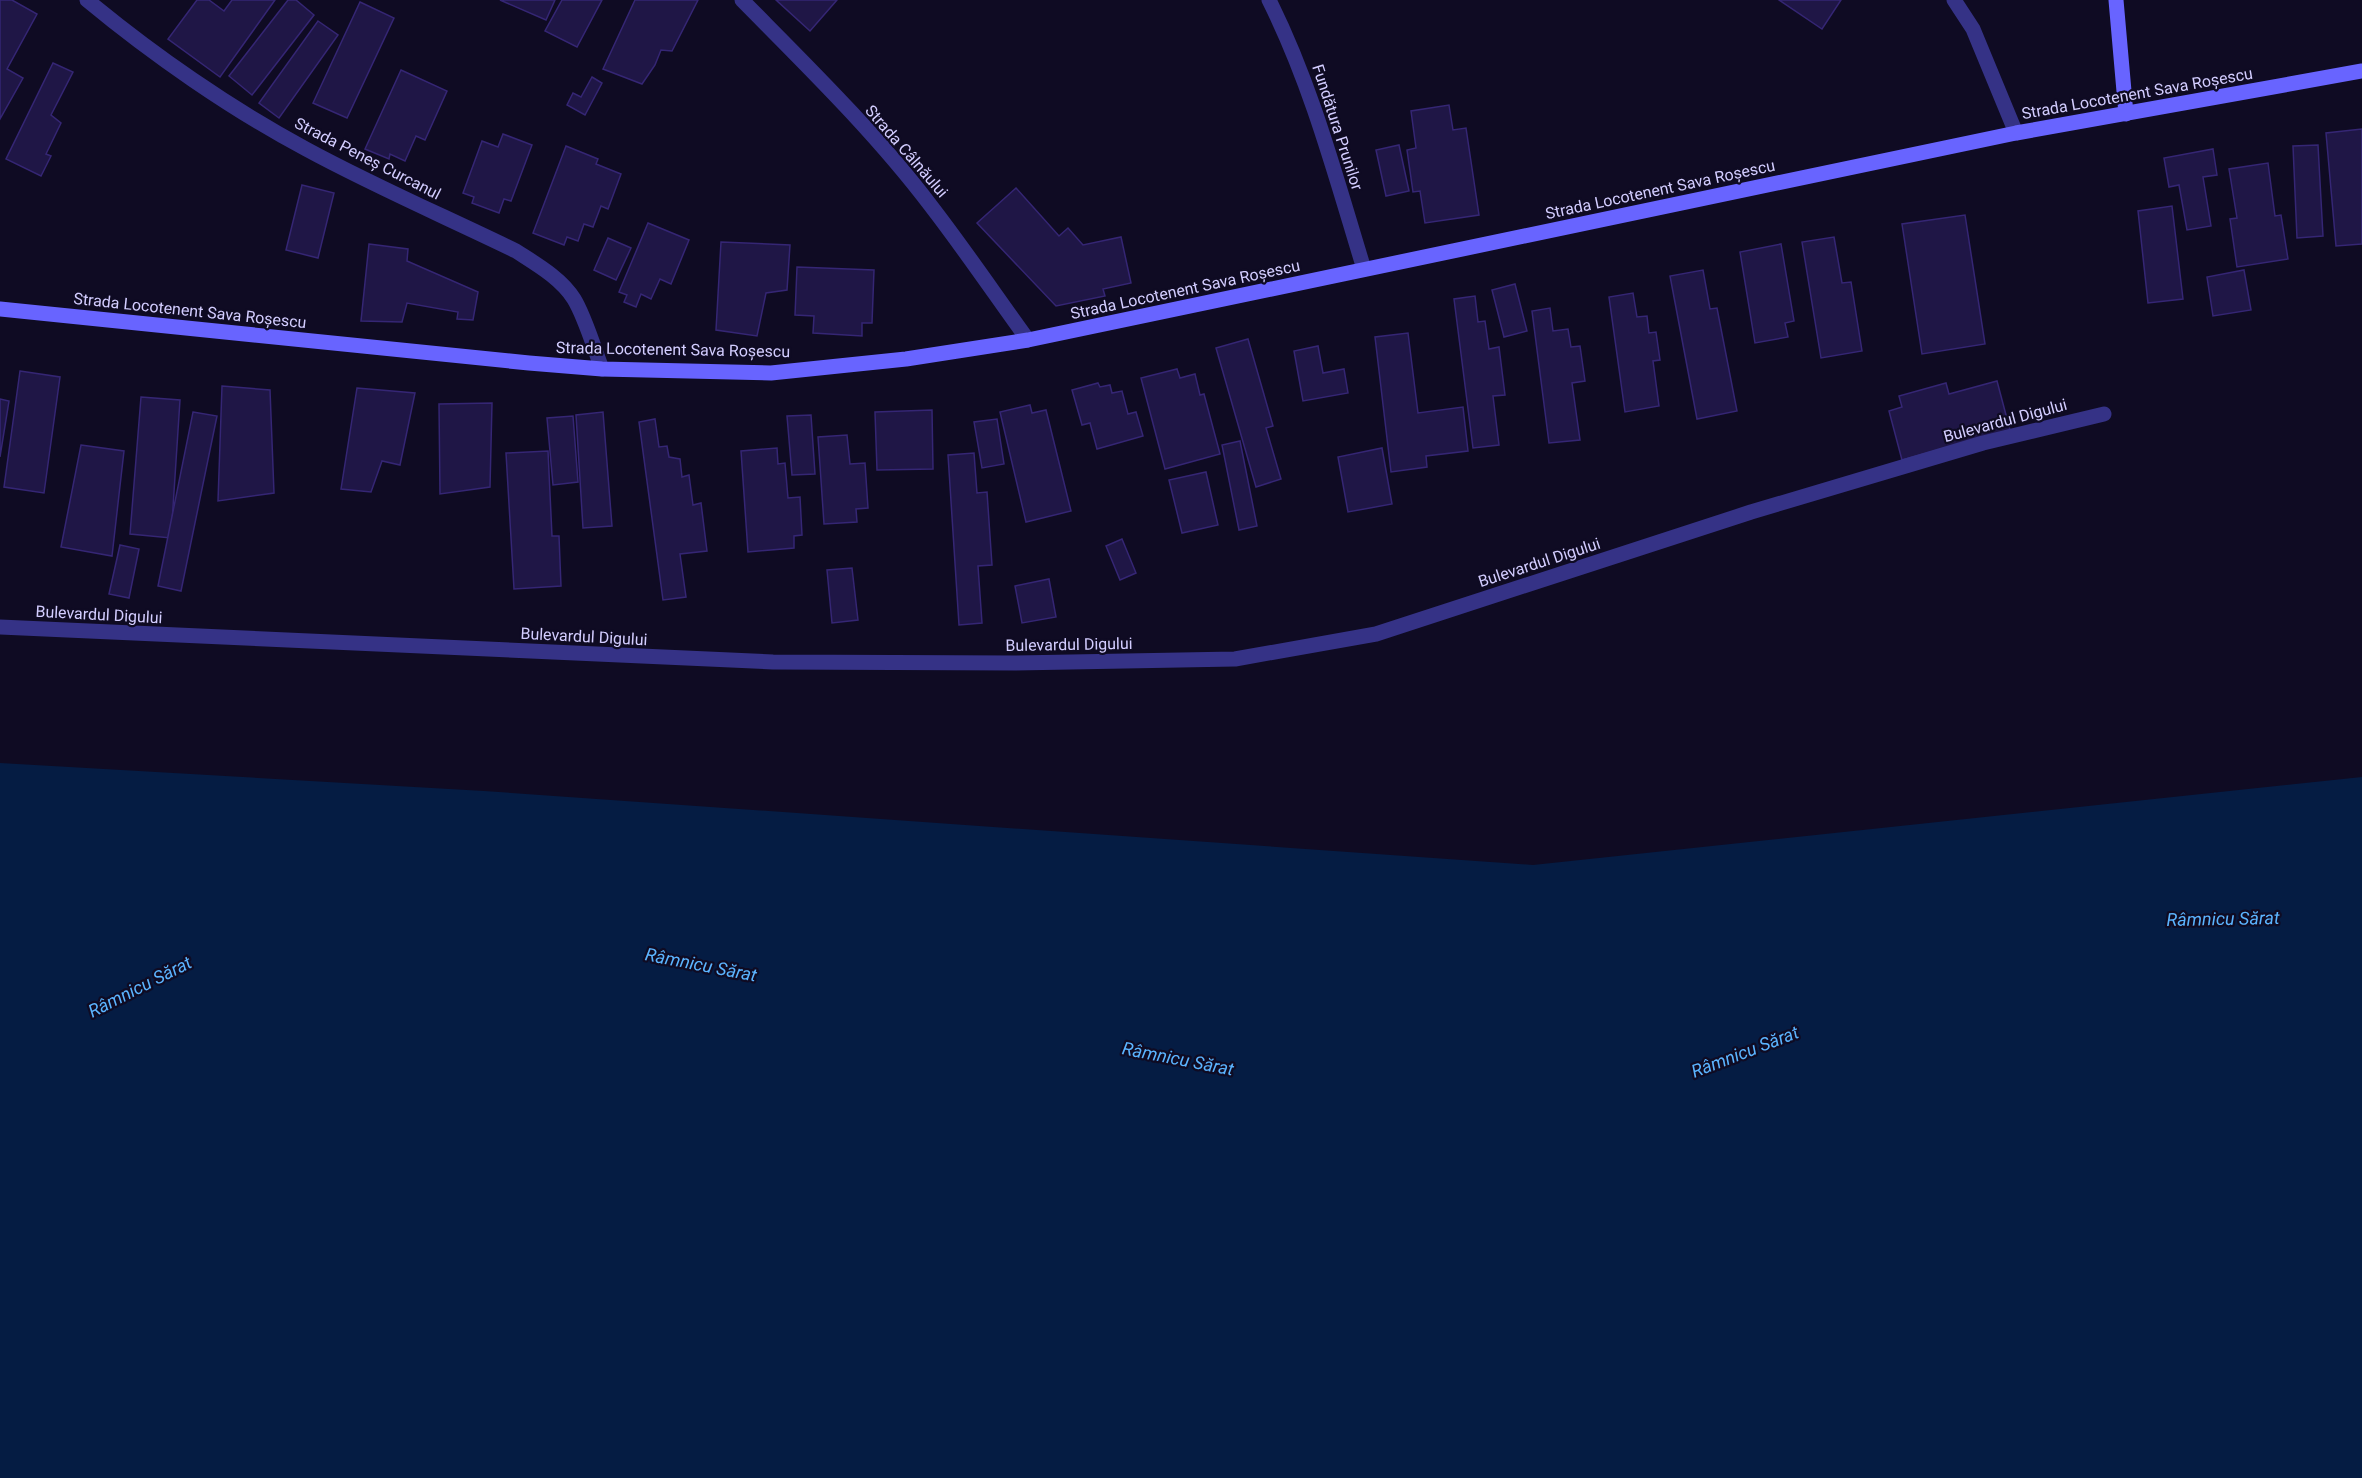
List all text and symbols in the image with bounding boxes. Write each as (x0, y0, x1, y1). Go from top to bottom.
street label: Fundătura Prunilor (1308, 62, 1367, 193)
street label: Strada Locotenent Sava Roșescu (2020, 64, 2254, 124)
street label: Strada Câlnăului (861, 101, 952, 201)
street label: Strada Peneș Curcanul (291, 113, 444, 204)
street label: Strada Locotenent Sava Roșescu (1544, 156, 1777, 224)
street label: Strada Locotenent Sava Roșescu (1069, 256, 1302, 324)
street label: Strada Locotenent Sava Roșescu (72, 289, 307, 333)
street label: Strada Locotenent Sava Roșescu (556, 338, 790, 362)
street label: Bulevardul Digului (1941, 395, 2069, 446)
street label: Bulevardul Digului (1476, 534, 1603, 591)
street label: Bulevardul Digului (35, 602, 163, 627)
street label: Bulevardul Digului (520, 624, 648, 649)
street label: Bulevardul Digului (1005, 634, 1133, 655)
water label: Râmnicu Sărat (2166, 907, 2280, 930)
water label: Râmnicu Sărat (643, 943, 759, 986)
water label: Râmnicu Sărat (85, 951, 195, 1022)
water label: Râmnicu Sărat (1688, 1021, 1802, 1082)
water label: Râmnicu Sărat (1120, 1037, 1236, 1080)

